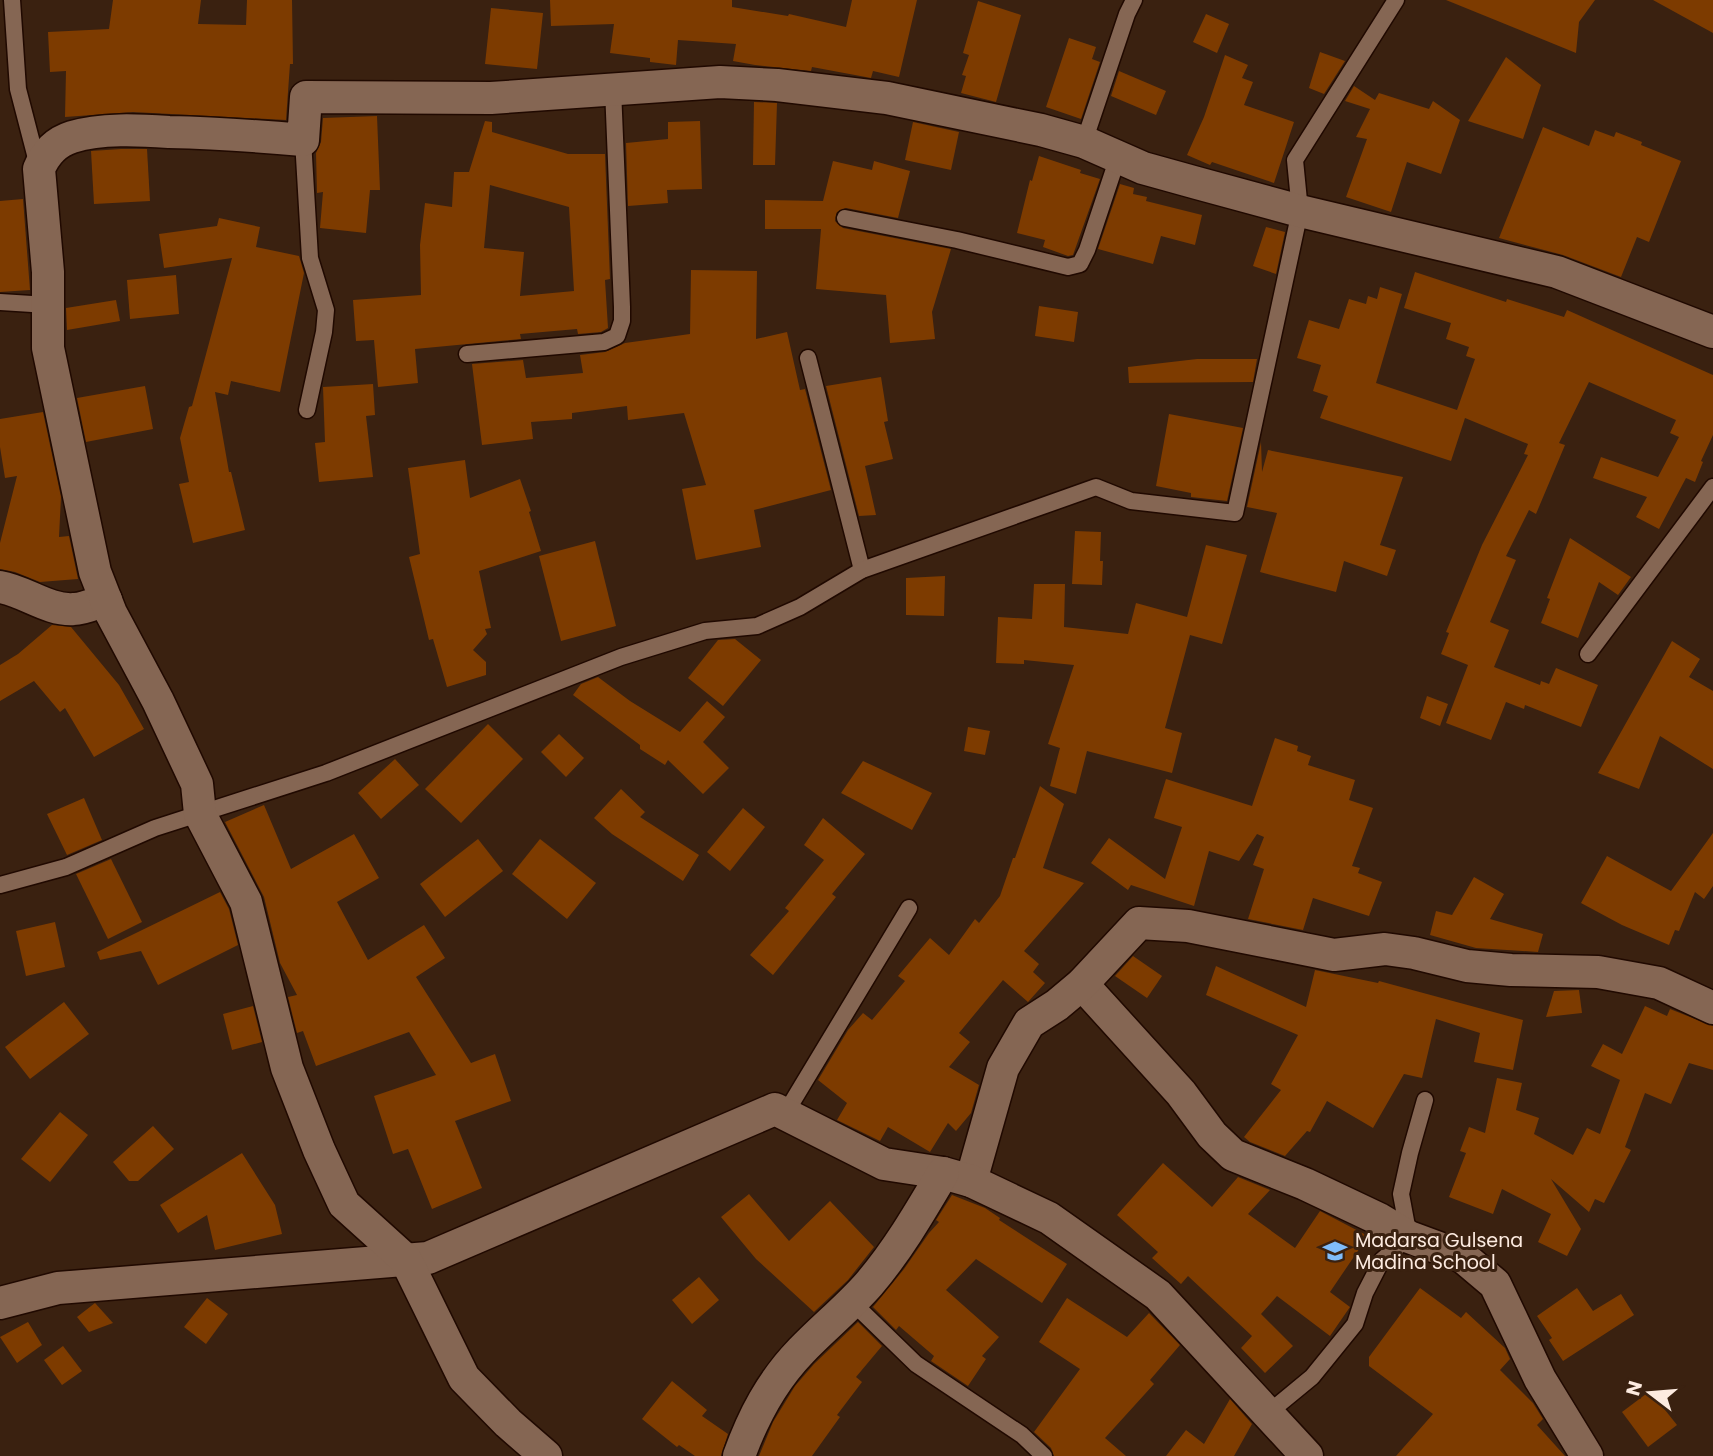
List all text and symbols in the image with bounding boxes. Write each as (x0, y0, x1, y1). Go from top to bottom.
place label: Madarsa Gulsena Madina School (1355, 1227, 1523, 1276)
school or university icon: Madarsa Gulsena Madina School (1321, 1237, 1349, 1265)
north arrow (1615, 1358, 1685, 1428)
text: N (1619, 1378, 1649, 1399)

